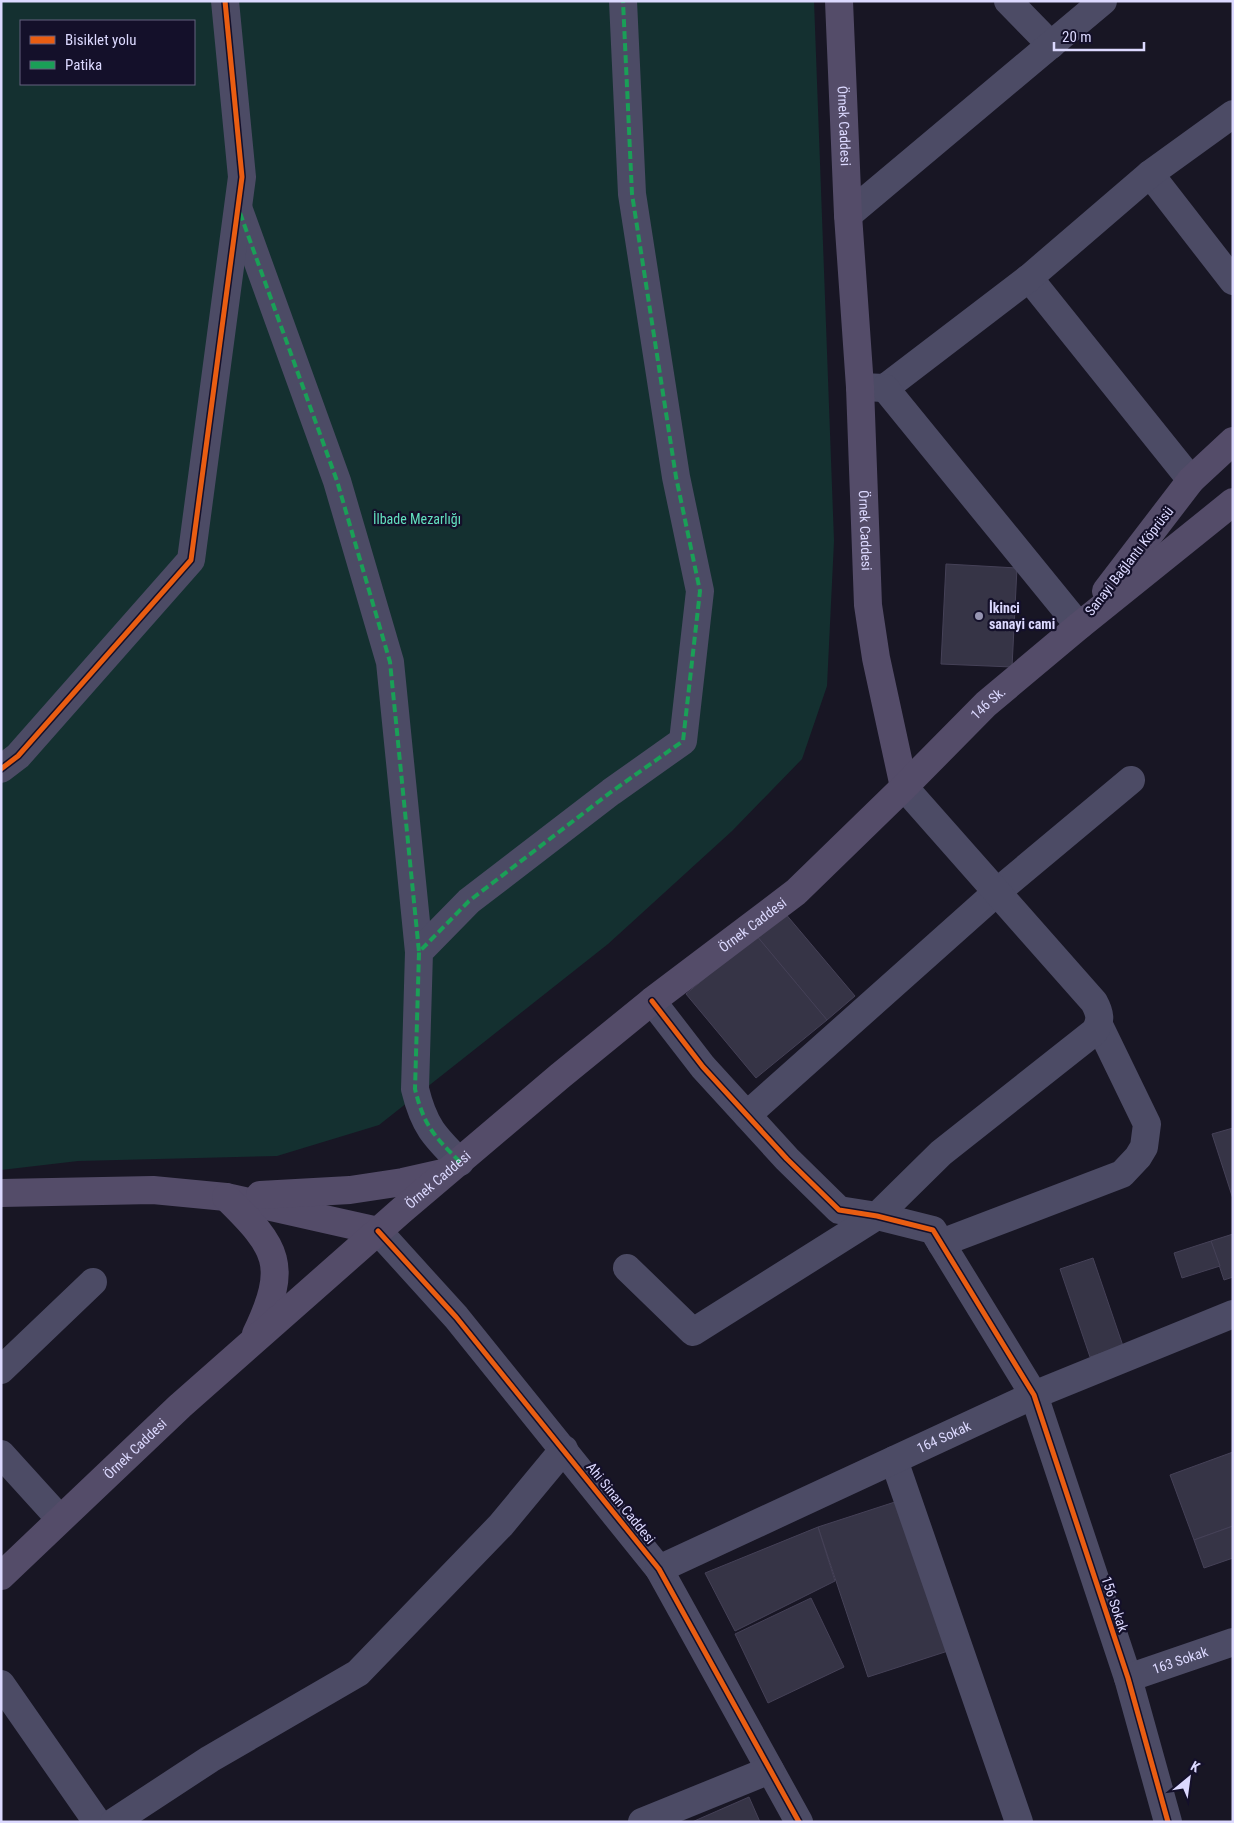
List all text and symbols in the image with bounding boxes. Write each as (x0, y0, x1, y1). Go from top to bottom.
legend (20, 20, 195, 85)
scale bar (1054, 20, 1144, 52)
text: 20 m (1062, 28, 1092, 46)
text: Bisiklet yolu (65, 31, 136, 49)
text: Patika (65, 56, 102, 74)
street label: Örnek Caddesi (835, 85, 854, 166)
street label: Örnek Caddesi (856, 490, 875, 571)
street label: Sanayi Bağlantı Köprüsü (1082, 503, 1176, 619)
park label: İlbade Mezarlığı (373, 511, 461, 527)
place label: İkinci sanayi cami (989, 600, 1055, 632)
marker: İkinci sanayi cami (973, 610, 985, 622)
street label: 146 Sk. (967, 683, 1009, 723)
street label: Örnek Caddesi (716, 894, 789, 955)
street label: Örnek Caddesi (402, 1148, 474, 1212)
street label: Örnek Caddesi (101, 1415, 170, 1482)
street label: 164 Sokak (914, 1417, 974, 1456)
street label: Ahi Sinan Caddesi (583, 1459, 659, 1547)
street label: 156 Sokak (1098, 1574, 1132, 1634)
street label: 163 Sokak (1150, 1643, 1211, 1677)
north arrow (1164, 1753, 1214, 1803)
text: K (1188, 1758, 1203, 1776)

